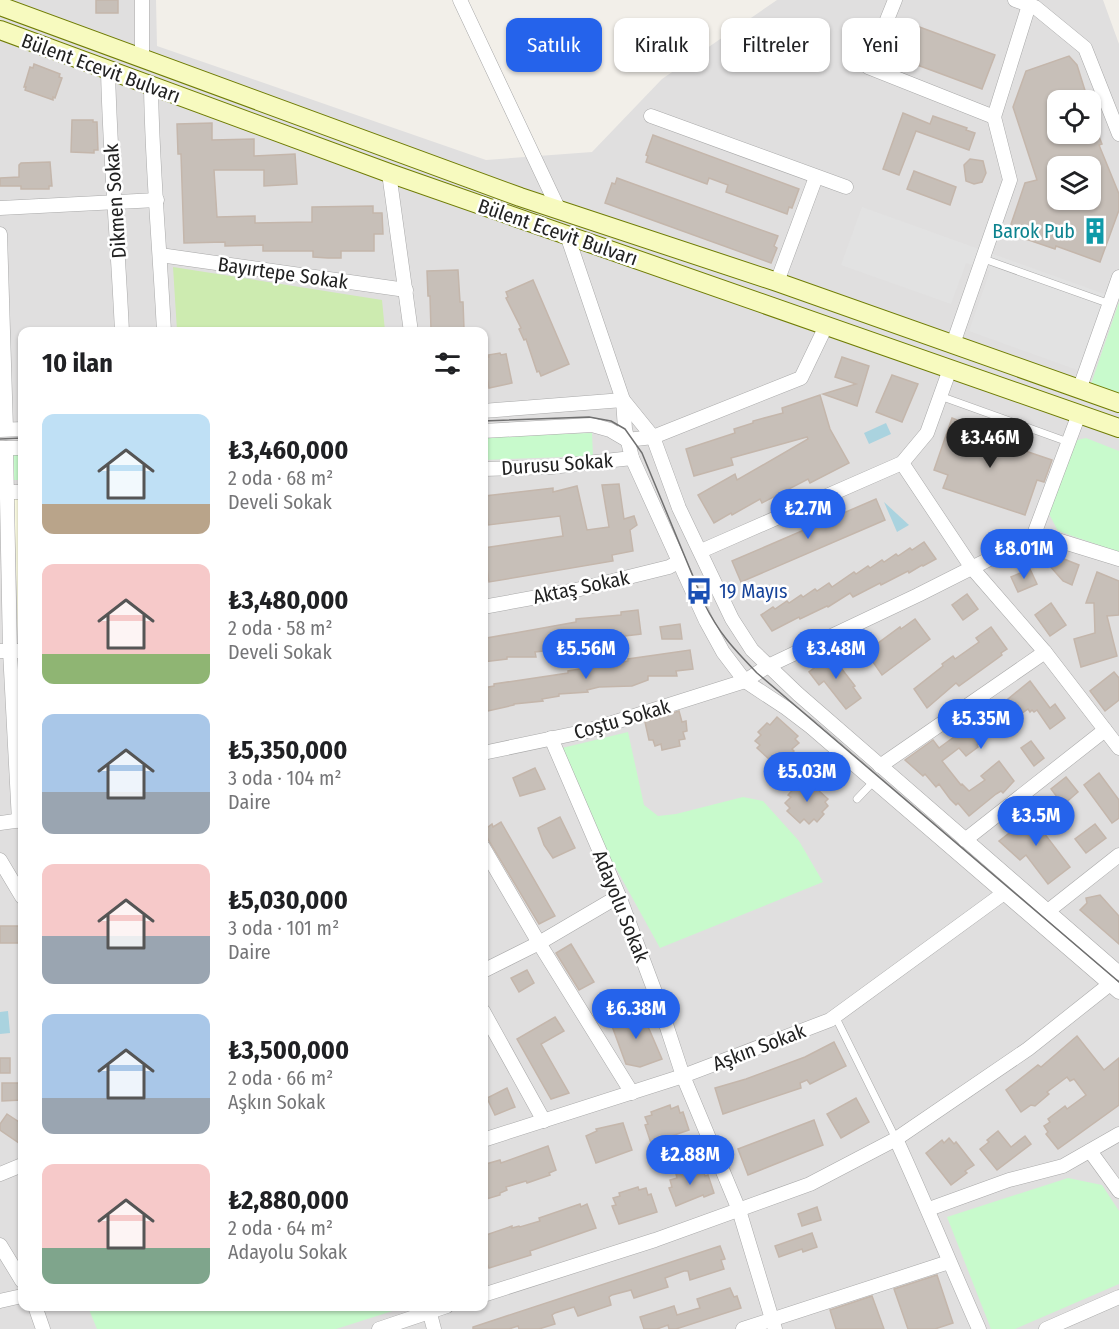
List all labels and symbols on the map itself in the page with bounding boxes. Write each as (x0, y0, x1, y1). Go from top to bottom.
street label: Bülent Ecevit Bulvarı (18, 28, 184, 108)
street label: Dikmen Sokak (99, 142, 131, 259)
street label: Bülent Ecevit Bulvarı (475, 193, 641, 271)
building icon: Barok Pub (1080, 216, 1110, 246)
place label: Barok Pub (992, 219, 1075, 243)
street label: Bayırtepe Sokak (216, 252, 350, 294)
pin: ₺3.46M (941, 418, 1039, 469)
street label: Durusu Sokak (500, 448, 614, 480)
pin: ₺2.7M (766, 489, 850, 540)
pin: ₺8.01M (975, 529, 1073, 580)
street label: Aktaş Sokak (531, 565, 632, 610)
bus stop icon: 19 Mayıs (684, 576, 714, 606)
place label: 19 Mayıs (719, 579, 787, 603)
pin: ₺5.56M (537, 629, 635, 680)
pin: ₺3.48M (787, 629, 885, 680)
street label: Coştu Sokak (571, 694, 674, 745)
pin: ₺5.35M (932, 699, 1030, 750)
pin: ₺5.03M (758, 752, 856, 803)
pin: ₺3.5M (994, 796, 1078, 847)
street label: Adayolu Sokak (588, 846, 655, 966)
pin: ₺6.38M (587, 989, 685, 1040)
street label: Aşkın Sokak (709, 1018, 810, 1077)
pin: ₺2.88M (641, 1135, 739, 1186)

